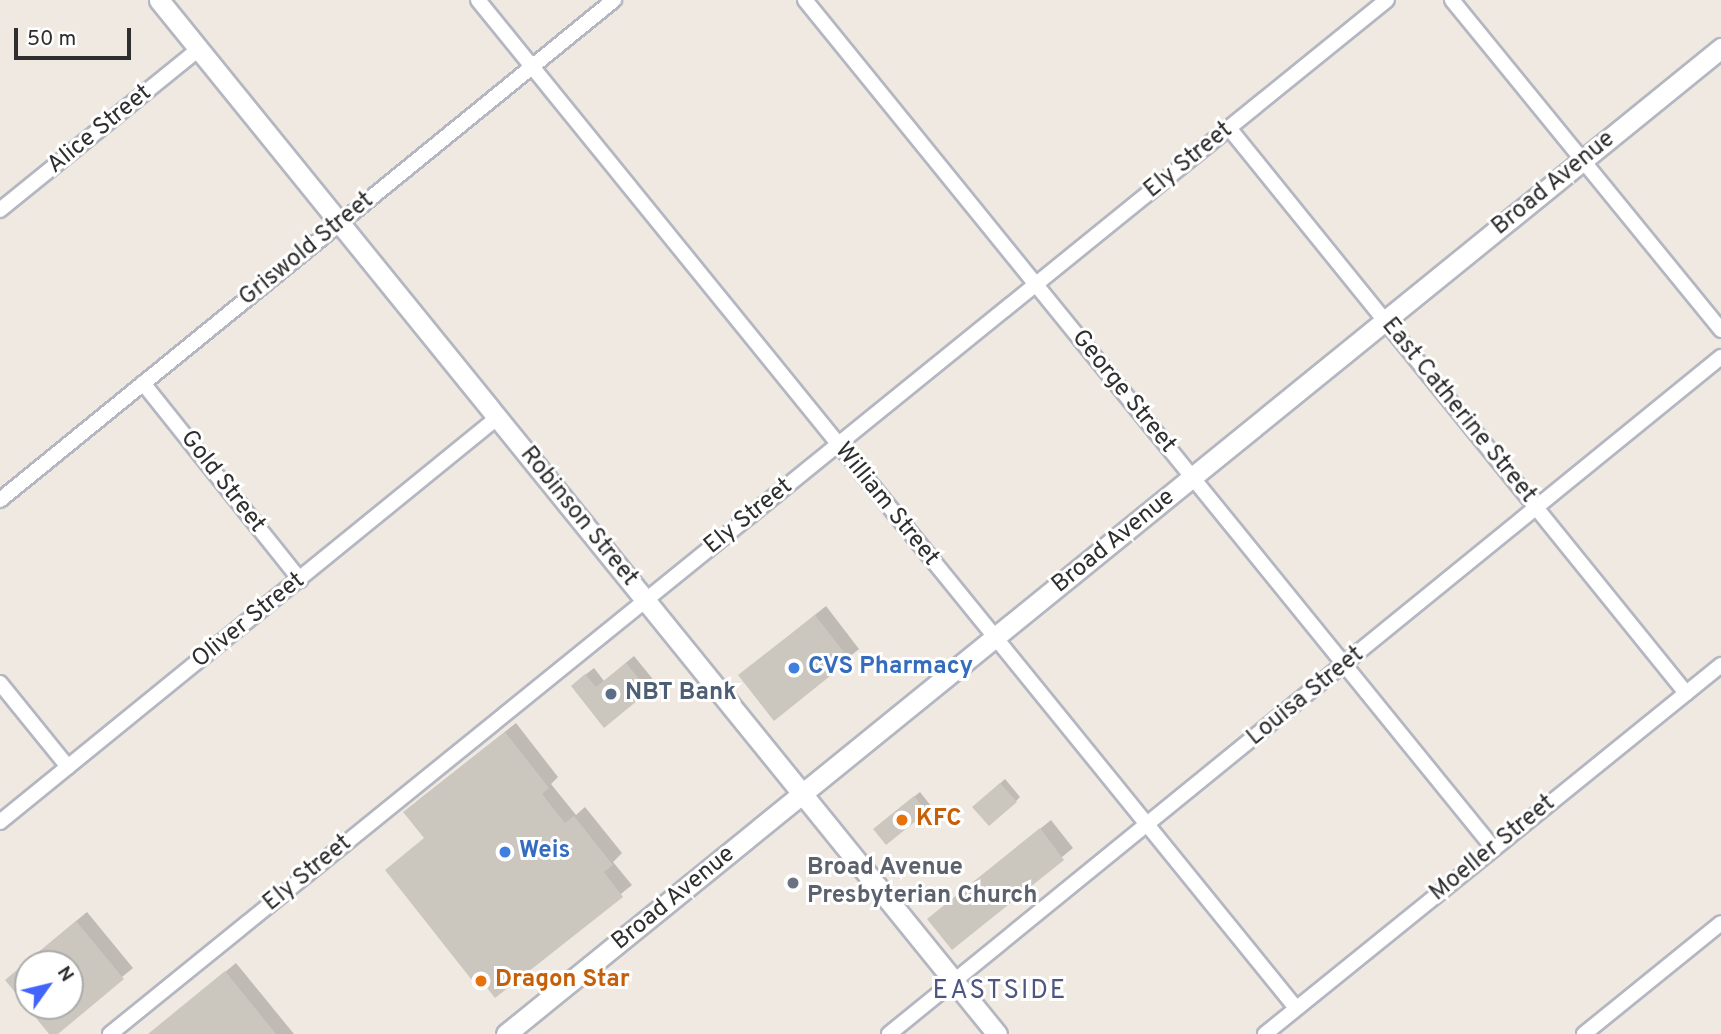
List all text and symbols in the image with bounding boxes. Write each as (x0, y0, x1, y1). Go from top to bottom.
scale bar (18, 14, 135, 58)
text: 50 m (27, 26, 76, 53)
street label: Alice Street (42, 79, 158, 181)
street label: Ely Street (1139, 117, 1239, 205)
street label: Broad Avenue (1486, 125, 1622, 243)
street label: Griswold Street (234, 187, 380, 313)
street label: East Catherine Street (1374, 313, 1542, 509)
street label: George Street (1065, 325, 1181, 459)
street label: Gold Street (173, 425, 271, 539)
street label: William Street (828, 438, 944, 572)
street label: Robinson Street (513, 441, 643, 593)
street label: Ely Street (699, 473, 799, 561)
street label: Broad Avenue (1046, 483, 1182, 601)
street label: Oliver Street (187, 567, 311, 675)
street label: Louisa Street (1242, 641, 1370, 753)
place label: CVS Pharmacy (808, 654, 973, 682)
marker: CVS Pharmacy (786, 660, 802, 676)
place label: NBT Bank (625, 680, 737, 708)
marker: NBT Bank (603, 686, 619, 702)
street label: Moeller Street (1425, 790, 1561, 908)
place label: KFC (916, 806, 962, 834)
marker: KFC (894, 812, 910, 828)
street label: Ely Street (258, 830, 358, 918)
place label: Weis (519, 838, 570, 866)
street label: Broad Avenue (606, 840, 742, 958)
marker: Weis (497, 844, 513, 860)
place label: Broad Avenue Presbyterian Church (807, 855, 1038, 911)
marker: Broad Avenue Presbyterian Church (785, 875, 801, 891)
north arrow (14, 950, 84, 1020)
text: N (51, 962, 79, 987)
place label: Dragon Star (495, 967, 630, 995)
marker: Dragon Star (473, 973, 489, 989)
district label: EASTSIDE (934, 976, 1066, 1008)

